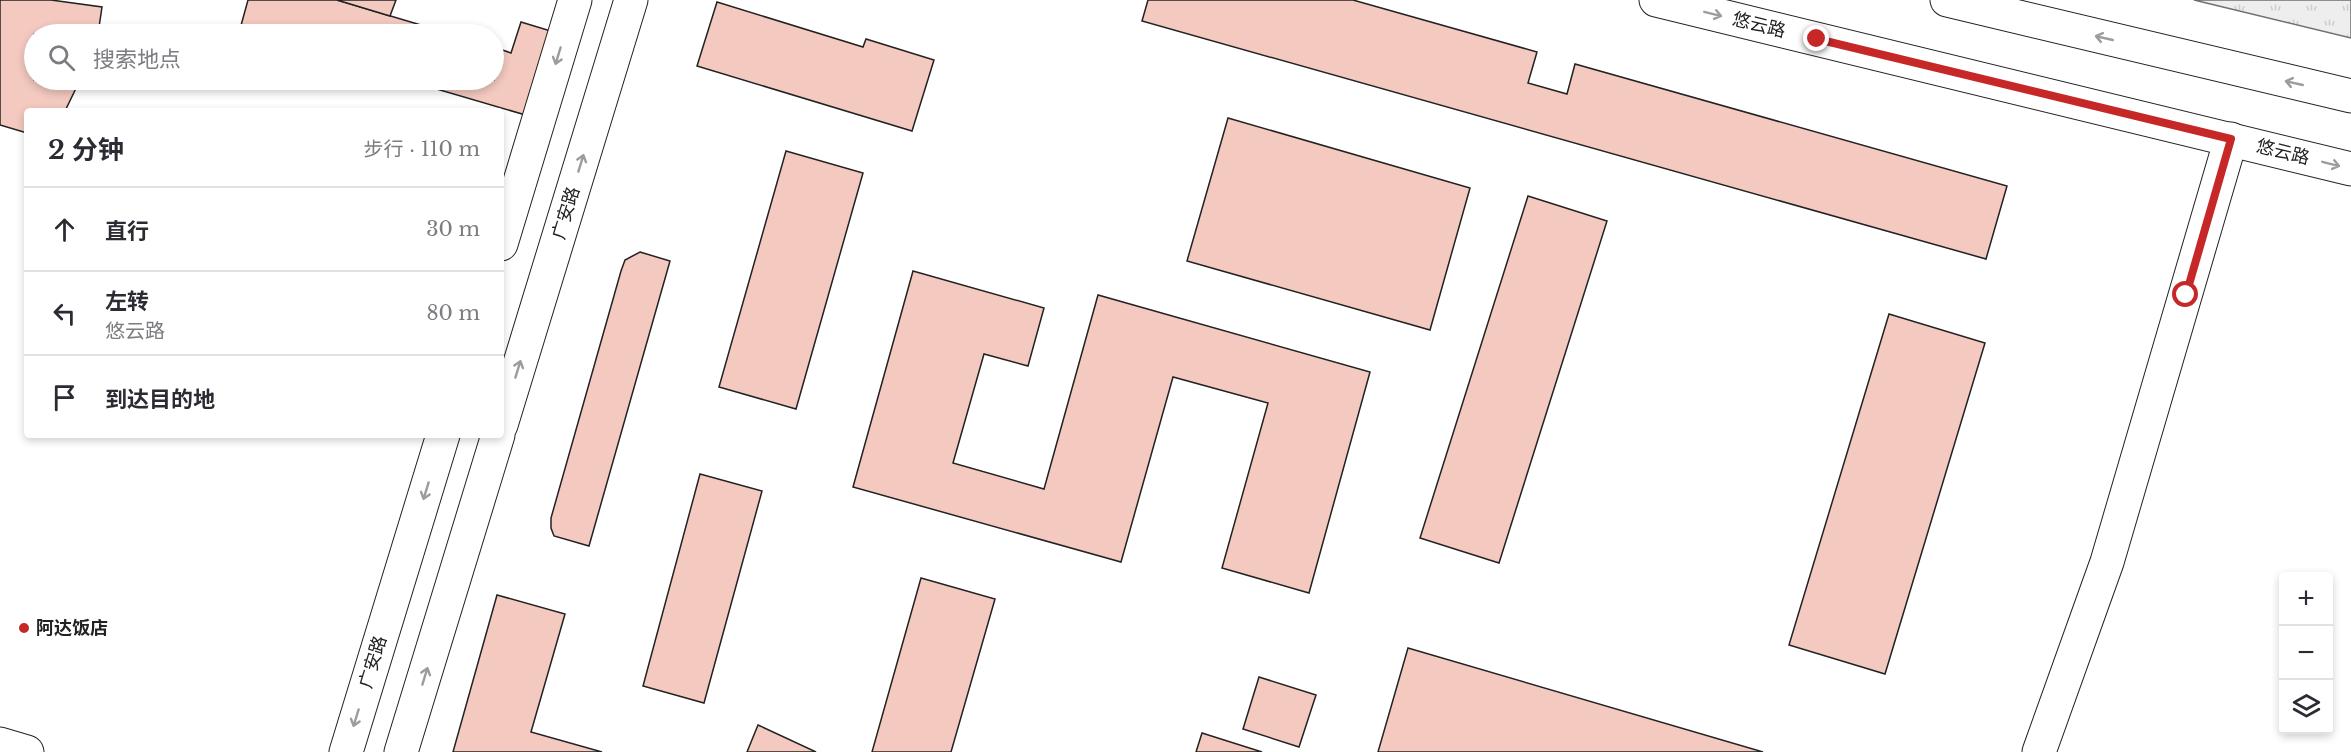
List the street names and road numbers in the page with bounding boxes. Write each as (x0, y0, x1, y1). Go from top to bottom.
street label: 悠云路 (1730, 8, 1788, 42)
street label: 悠云路 (2254, 135, 2312, 169)
street label: 广安路 (548, 184, 584, 242)
street label: 广安路 (355, 633, 391, 691)

